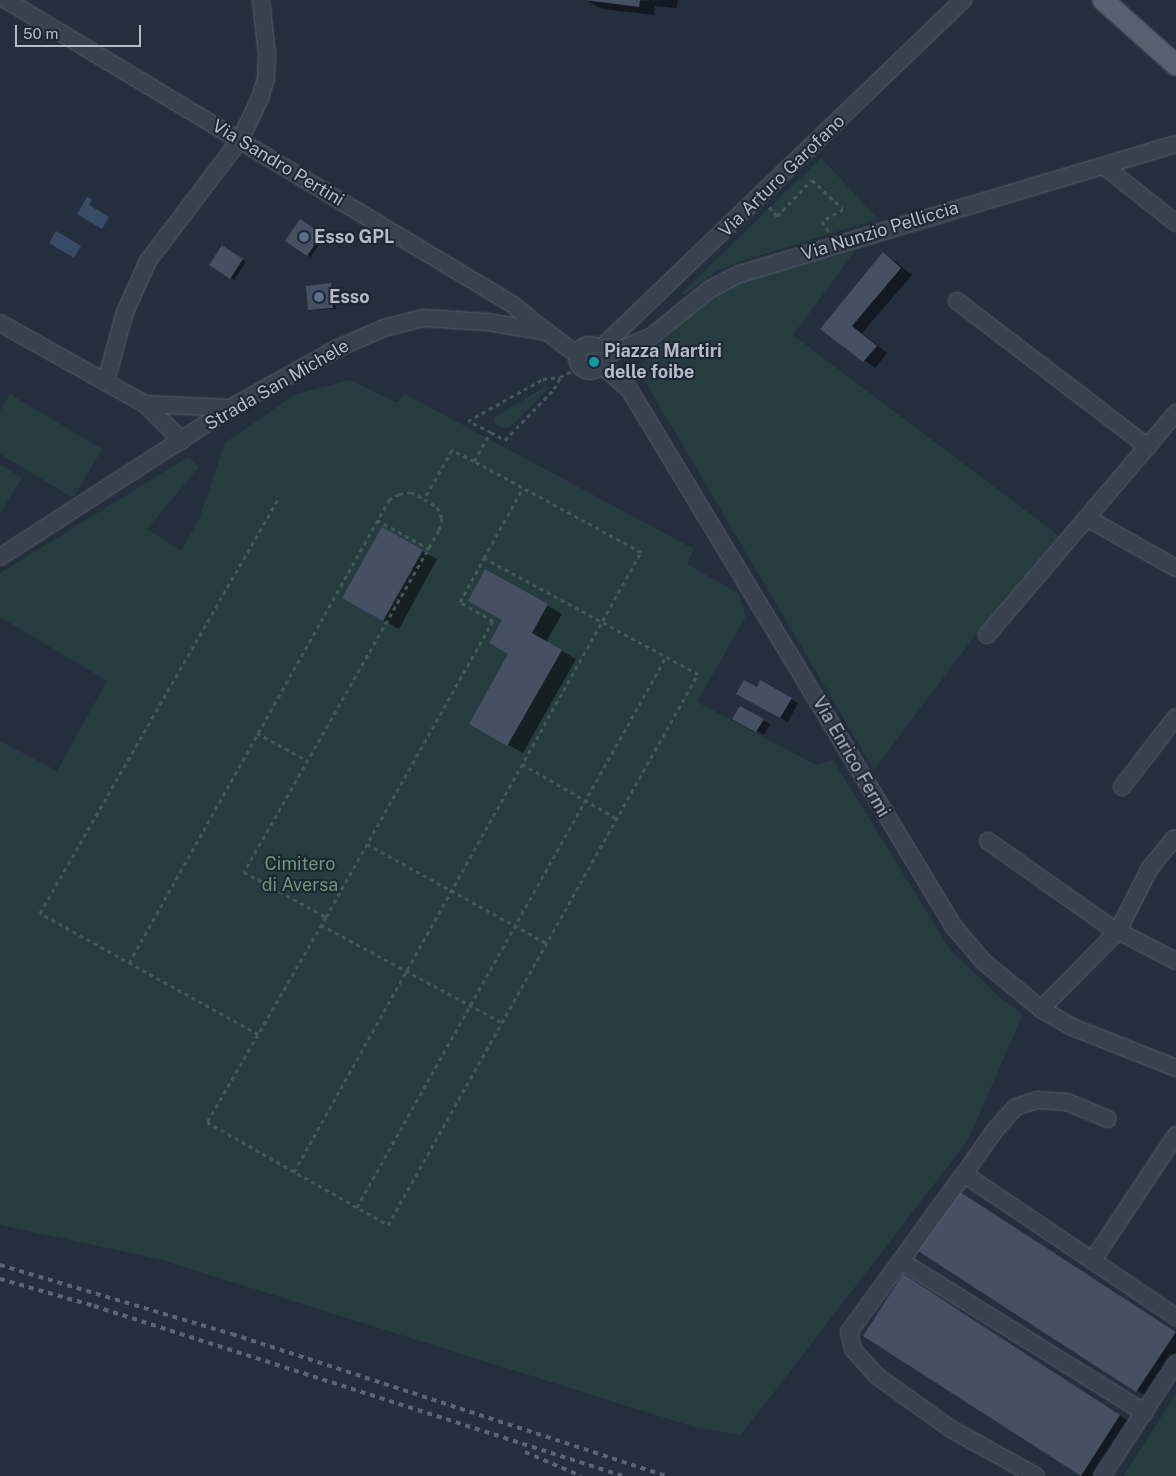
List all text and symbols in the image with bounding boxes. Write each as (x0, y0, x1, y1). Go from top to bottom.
scale bar (18, 15, 144, 47)
text: 50 m (23, 25, 58, 42)
street label: Via Arturo Garofano (714, 110, 850, 242)
street label: Via Sandro Pertini (208, 115, 348, 211)
street label: Via Nunzio Pelliccia (799, 197, 961, 265)
place label: Esso GPL (314, 226, 394, 248)
marker: Esso GPL (298, 231, 310, 243)
place label: Esso (329, 286, 370, 308)
marker: Esso (313, 291, 325, 303)
street label: Strada San Michele (201, 335, 353, 435)
place label: Piazza Martiri delle foibe (604, 341, 722, 384)
marker: Piazza Martiri delle foibe (588, 356, 600, 368)
street label: Via Enrico Fermi (808, 693, 894, 821)
park label: Cimitero di Aversa (262, 854, 338, 896)

